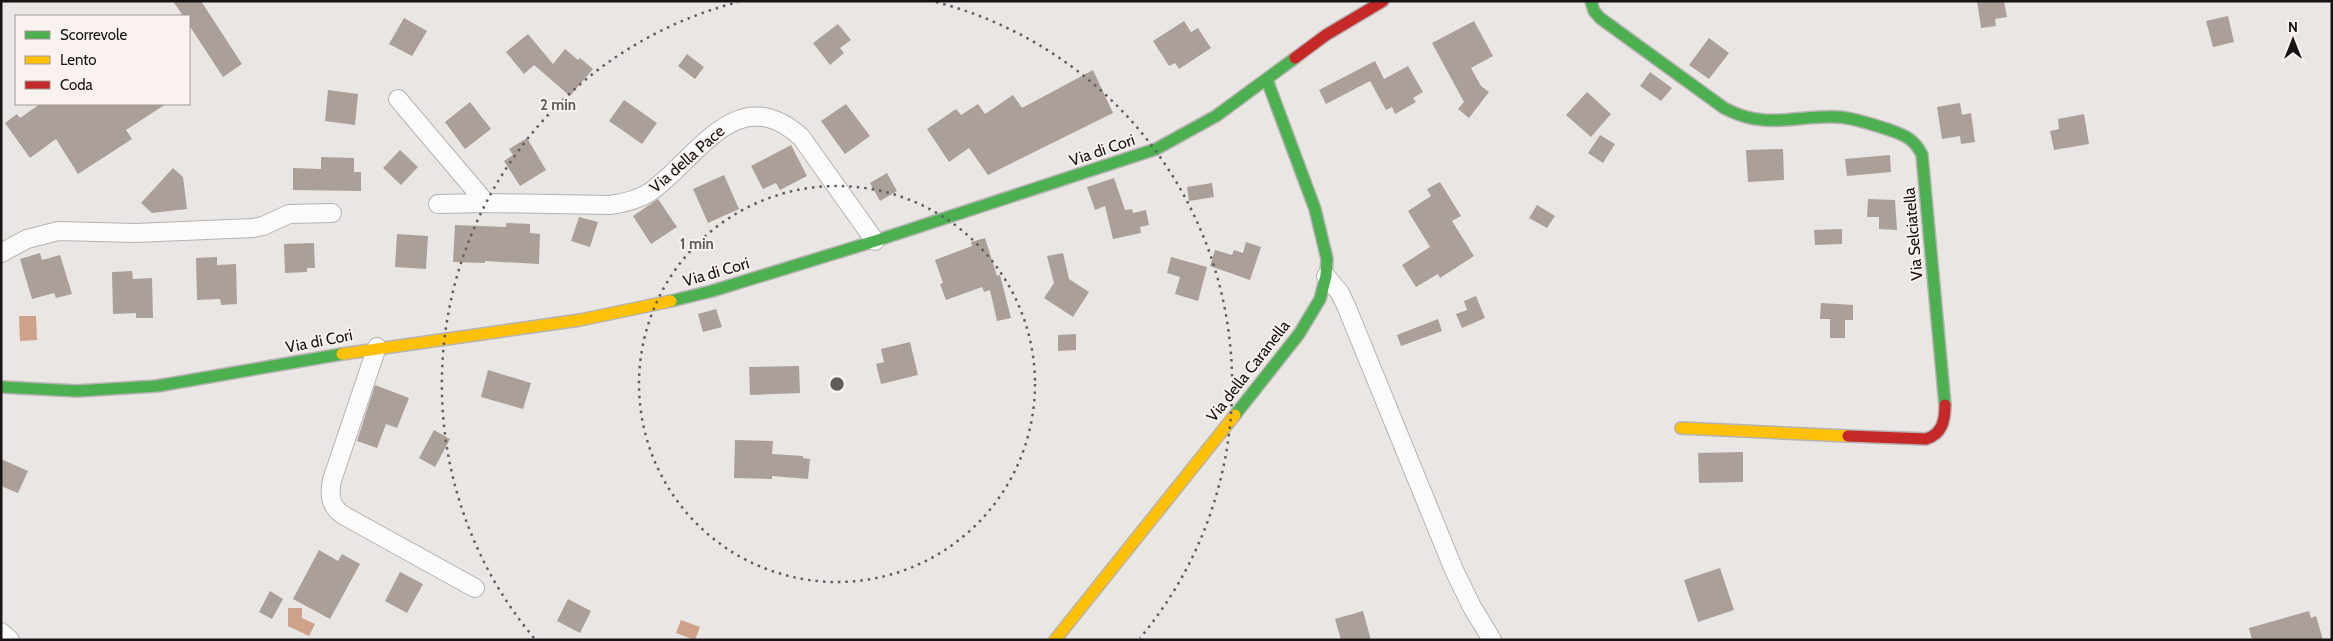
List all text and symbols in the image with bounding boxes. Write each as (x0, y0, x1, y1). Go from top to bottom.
legend (15, 15, 190, 105)
north arrow (2268, 15, 2318, 65)
text: N (2288, 18, 2298, 36)
text: Scorrevole (60, 26, 128, 44)
text: Lento (60, 51, 97, 69)
text: Coda (60, 76, 94, 94)
text: 2 min (540, 96, 576, 114)
street label: Via della Pace (646, 121, 728, 197)
street label: Via di Cori (1067, 130, 1137, 170)
street label: Via Selciatella (1899, 186, 1927, 281)
text: 1 min (680, 235, 714, 253)
street label: Via di Cori (681, 254, 751, 290)
street label: Via della Caranella (1202, 316, 1294, 426)
street label: Via di Cori (284, 325, 354, 357)
centre of rings (828, 375, 846, 393)

